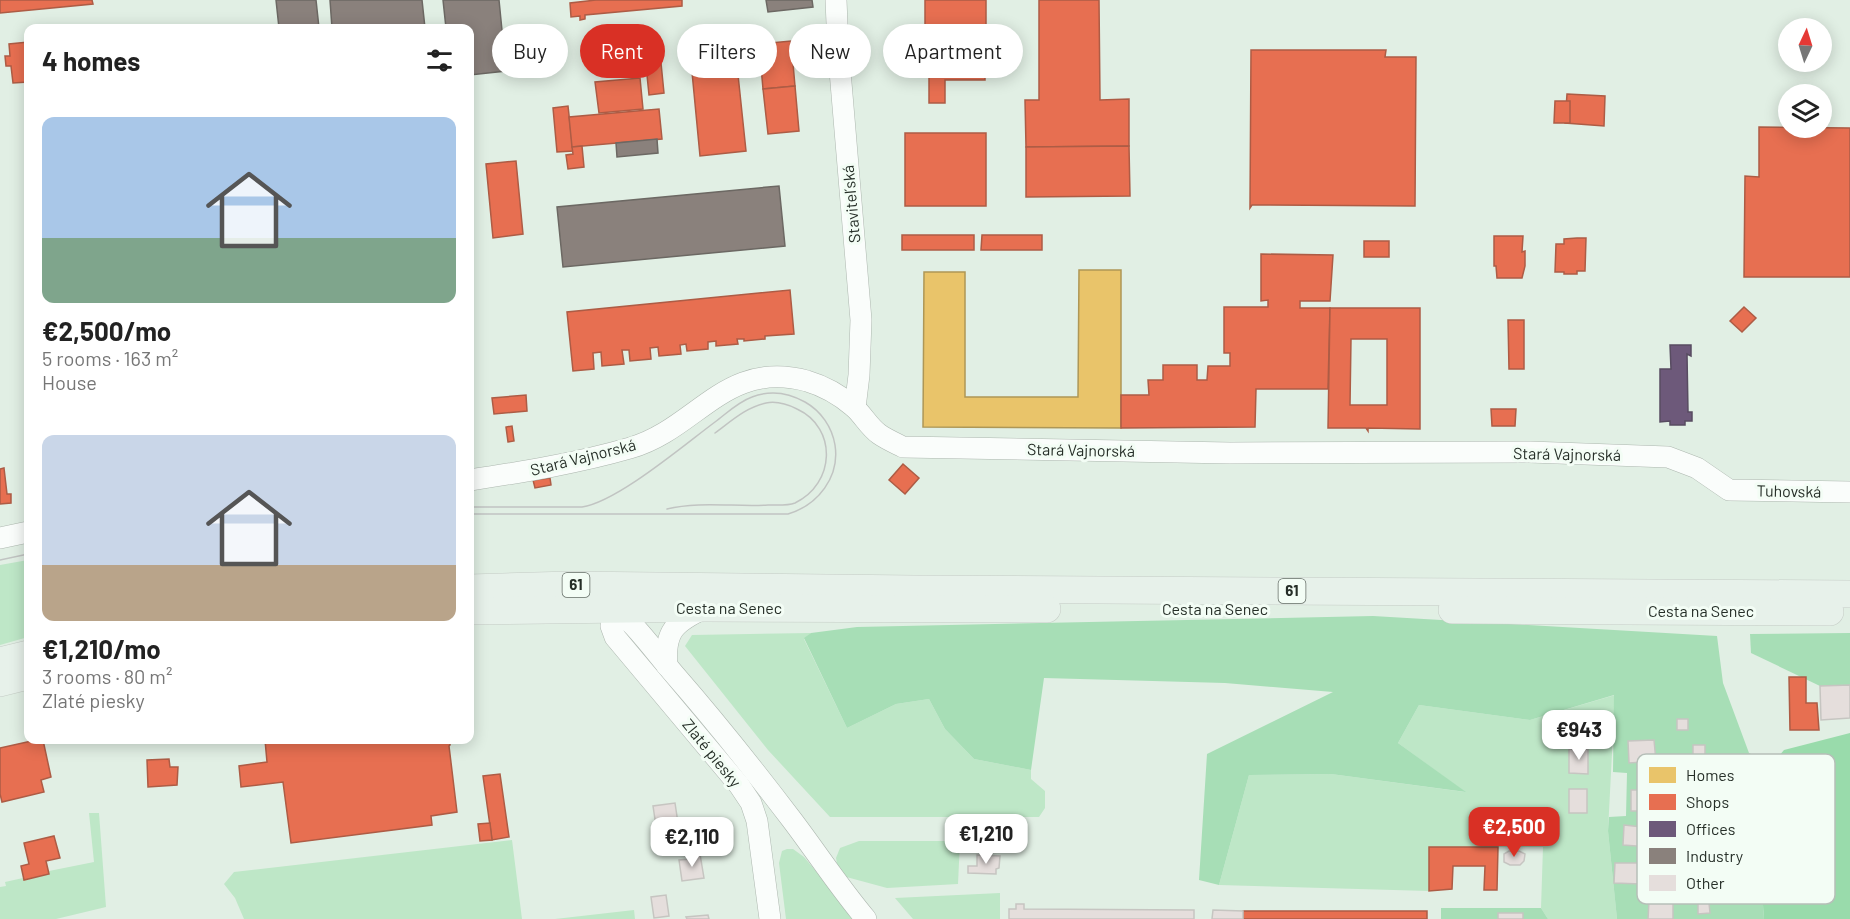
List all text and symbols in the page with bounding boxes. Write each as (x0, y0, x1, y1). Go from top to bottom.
north arrow (1778, 18, 1832, 72)
map controls (1778, 18, 1832, 138)
chip: Buy (492, 24, 568, 78)
chip: Rent (580, 24, 665, 78)
chip: Filters (677, 24, 777, 78)
chip: New (789, 24, 871, 78)
chip: Apartment (883, 24, 1023, 78)
icon: filters (423, 44, 456, 77)
text: 4 homes (42, 45, 140, 76)
button: layers (1778, 84, 1832, 138)
icon: home (195, 156, 303, 264)
street label: Staviteľská (838, 164, 863, 244)
text: €2,500/mo (42, 315, 171, 346)
text: 5 rooms · 163 m² (42, 346, 178, 370)
text: House (42, 370, 97, 394)
street label: Stará Vajnorská (528, 434, 638, 479)
street label: Stará Vajnorská (1027, 439, 1135, 460)
street label: Stará Vajnorská (1513, 443, 1621, 464)
icon: home (195, 474, 303, 582)
street label: Tuhovská (1756, 480, 1822, 501)
road number: 61 (562, 573, 590, 597)
road number: 61 (1278, 579, 1306, 603)
street label: Cesta na Senec (676, 598, 782, 617)
street label: Cesta na Senec (1162, 599, 1268, 618)
street label: Cesta na Senec (1648, 601, 1754, 620)
text: €1,210/mo (42, 633, 161, 664)
text: 3 rooms · 80 m² (42, 664, 172, 688)
text: Zlaté piesky (42, 688, 145, 712)
pin: €943 (1543, 710, 1615, 761)
street label: Zlaté piesky (679, 715, 746, 791)
text: €943 (1556, 717, 1602, 741)
legend (1637, 754, 1835, 904)
text: Homes (1686, 765, 1734, 784)
text: Shops (1686, 792, 1729, 811)
pin: €2,500 (1465, 807, 1563, 858)
pin: €1,210 (937, 814, 1035, 865)
text: €2,500 (1483, 814, 1545, 838)
pin: €2,110 (643, 817, 741, 868)
text: Offices (1686, 819, 1735, 838)
text: €1,210 (959, 821, 1013, 845)
text: €2,110 (665, 824, 719, 848)
text: Industry (1686, 846, 1744, 865)
text: Other (1686, 873, 1725, 892)

